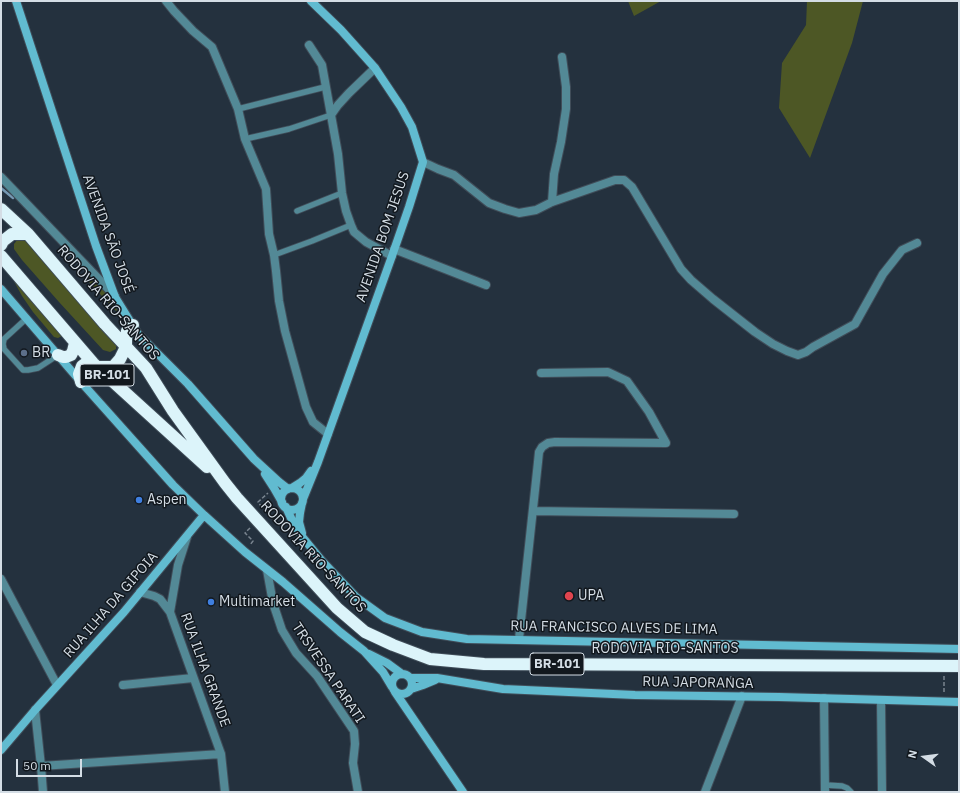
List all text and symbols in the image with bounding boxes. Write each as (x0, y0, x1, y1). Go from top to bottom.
street label: AVENIDA BOM JESUS (353, 170, 413, 304)
street label: AVENIDA SÃO JOSÉ (79, 172, 137, 296)
street label: RODOVIA RIO-SANTOS (53, 242, 163, 364)
place label: BR (32, 345, 50, 361)
marker: BR (19, 348, 29, 358)
road number: BR-101 (80, 364, 134, 386)
place label: Aspen (147, 492, 187, 508)
marker: Aspen (134, 495, 144, 505)
street label: RODOVIA RIO-SANTOS (257, 498, 369, 616)
street label: RUA ILHA DA GIPOIA (60, 549, 162, 661)
place label: UPA (578, 588, 604, 604)
marker: UPA (563, 590, 575, 602)
place label: Multimarket (219, 594, 295, 610)
marker: Multimarket (206, 597, 216, 607)
street label: RUA ILHA GRANDE (177, 611, 233, 729)
street label: RUA FRANCISCO ALVES DE LIMA (510, 618, 718, 638)
street label: TRSVESSA PARATI (288, 620, 368, 726)
street label: RODOVIA RIO-SANTOS (591, 641, 739, 657)
road number: BR-101 (530, 653, 584, 675)
street label: RUA JAPORANGA (642, 674, 754, 692)
north arrow (904, 737, 944, 777)
text: N (905, 749, 920, 760)
scale bar (18, 751, 84, 777)
text: 50 m (23, 758, 51, 773)

